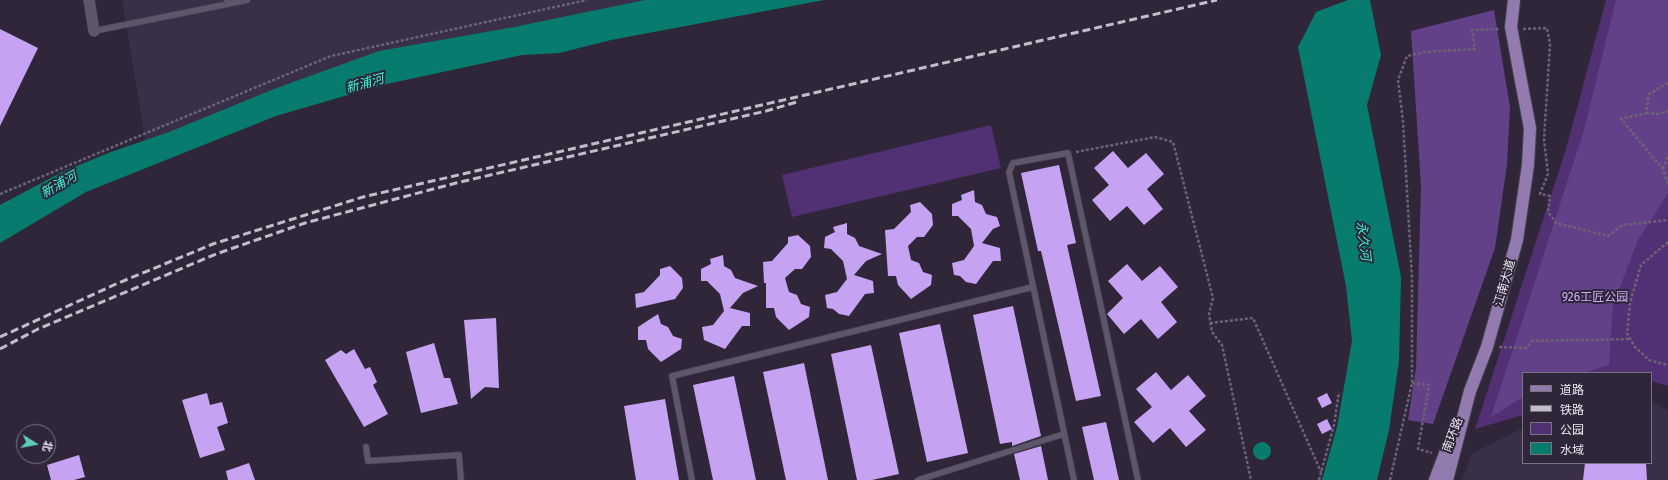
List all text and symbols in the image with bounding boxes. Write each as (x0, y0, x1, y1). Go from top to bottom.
water label: 新浦河 (344, 71, 386, 97)
water label: 新浦河 (38, 168, 80, 202)
water label: 永久河 (1353, 221, 1373, 261)
street label: 江南大道 (1491, 258, 1519, 308)
park label: 926工匠公园 (1562, 291, 1628, 305)
legend (1522, 372, 1652, 464)
text: 道路 (1560, 383, 1584, 397)
text: 铁路 (1560, 403, 1584, 417)
street label: 南环路 (1440, 416, 1466, 454)
text: 公园 (1560, 423, 1584, 437)
north arrow (16, 424, 56, 464)
text: 北 (40, 440, 55, 453)
text: 水域 (1560, 443, 1584, 457)

